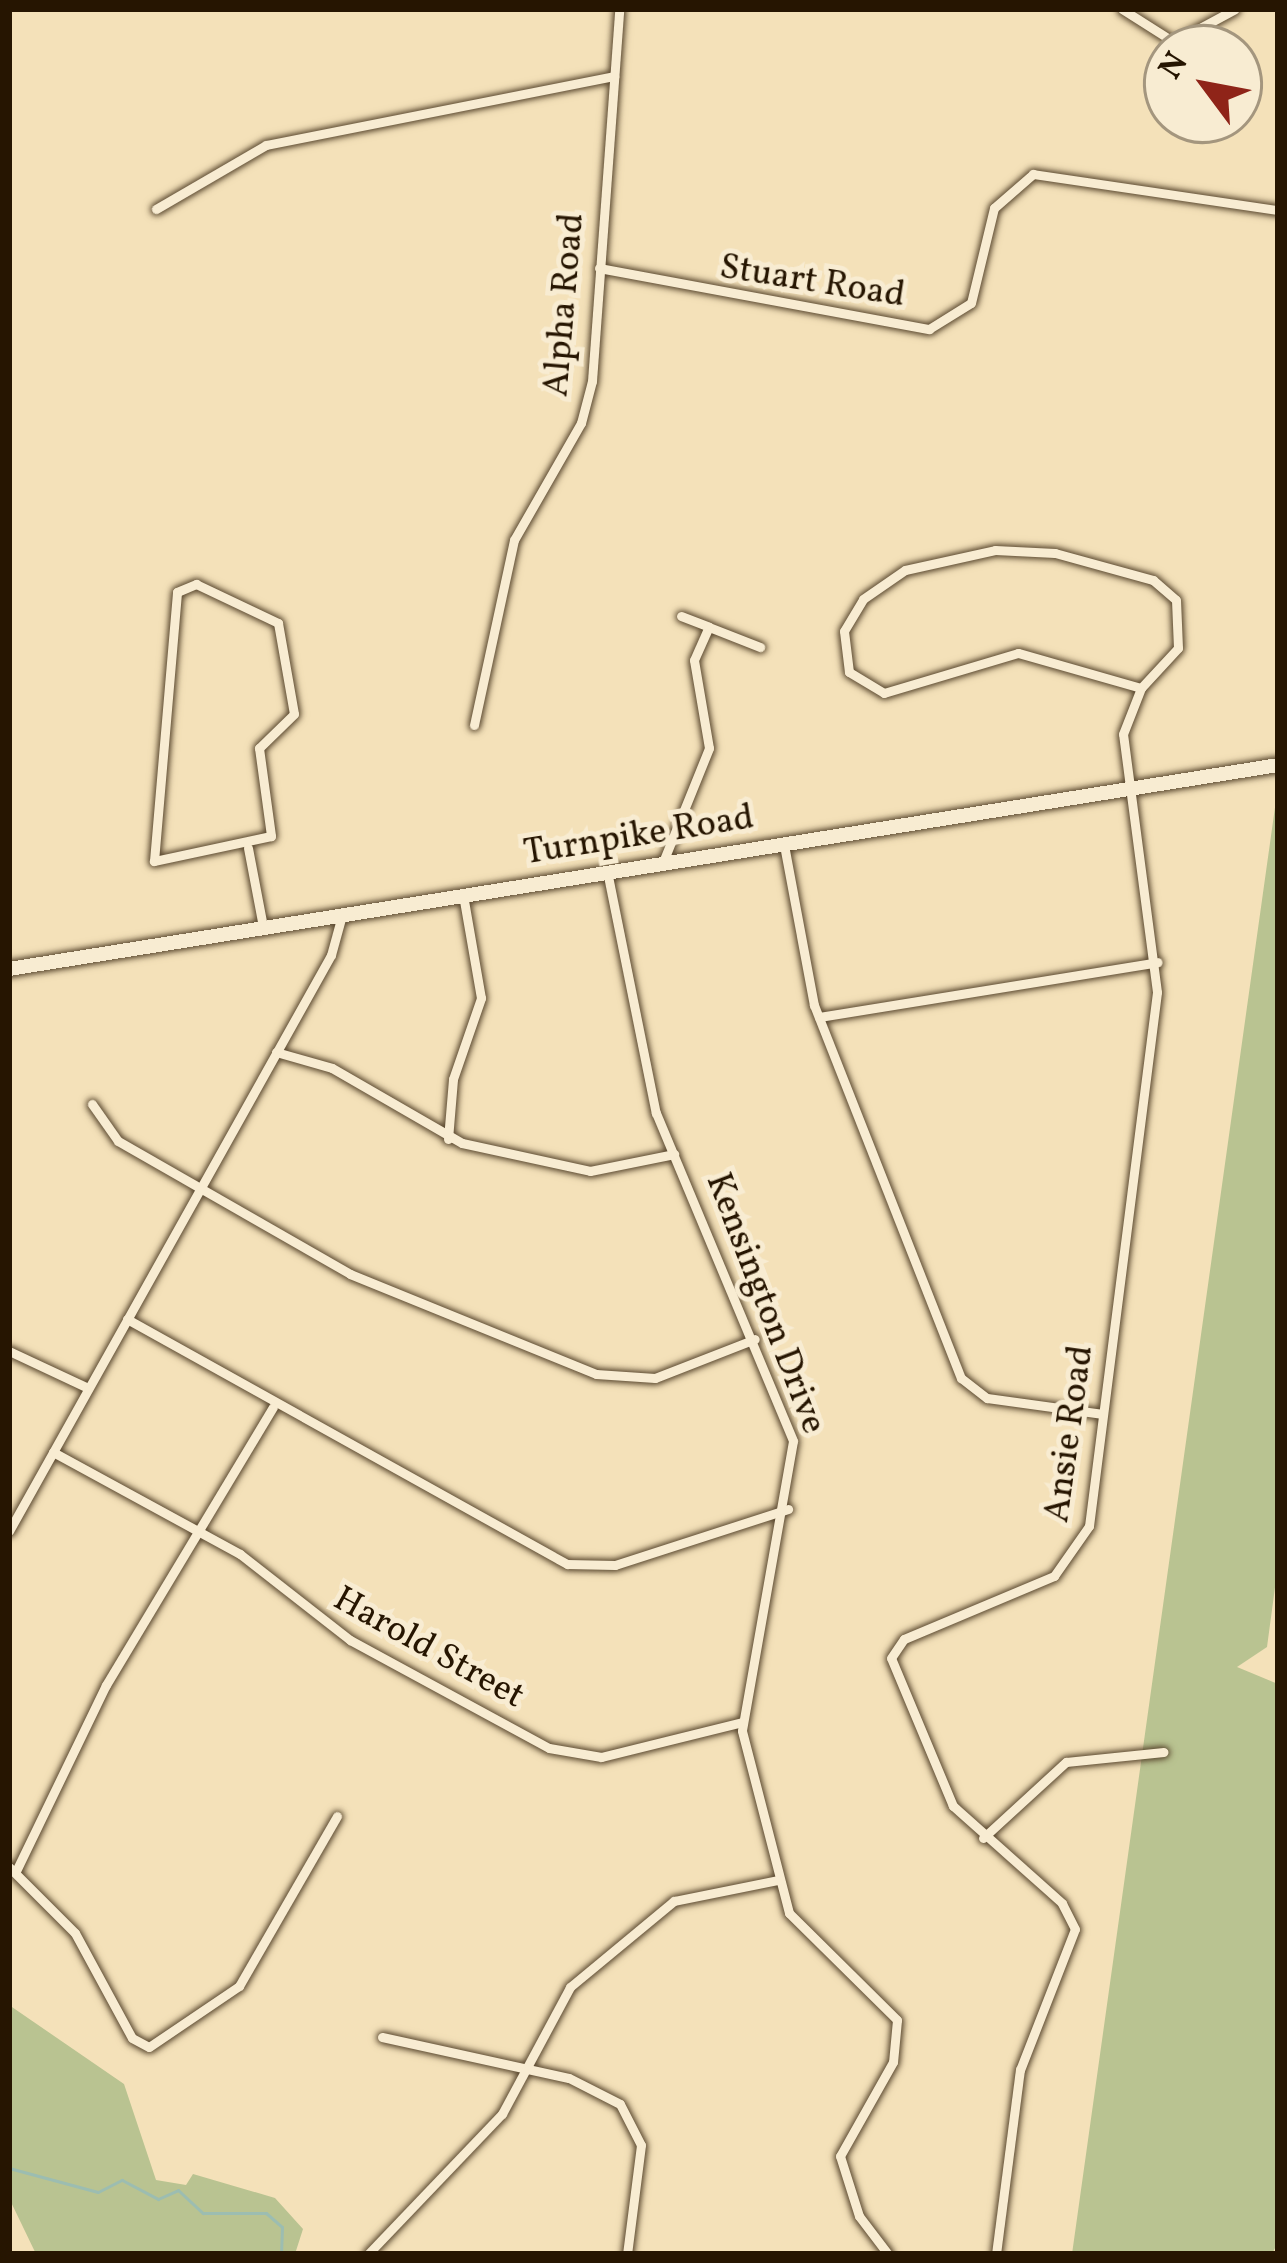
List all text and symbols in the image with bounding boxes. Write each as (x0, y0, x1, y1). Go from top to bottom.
north arrow (1143, 24, 1263, 144)
text: N (1149, 44, 1201, 89)
street label: Alpha Road (536, 211, 596, 399)
street label: Stuart Road (716, 247, 908, 319)
street label: Turnpike Road (521, 798, 757, 876)
street label: Kensington Drive (694, 1168, 834, 1440)
street label: Ansie Road (1037, 1343, 1105, 1525)
street label: Harold Street (325, 1579, 531, 1719)

